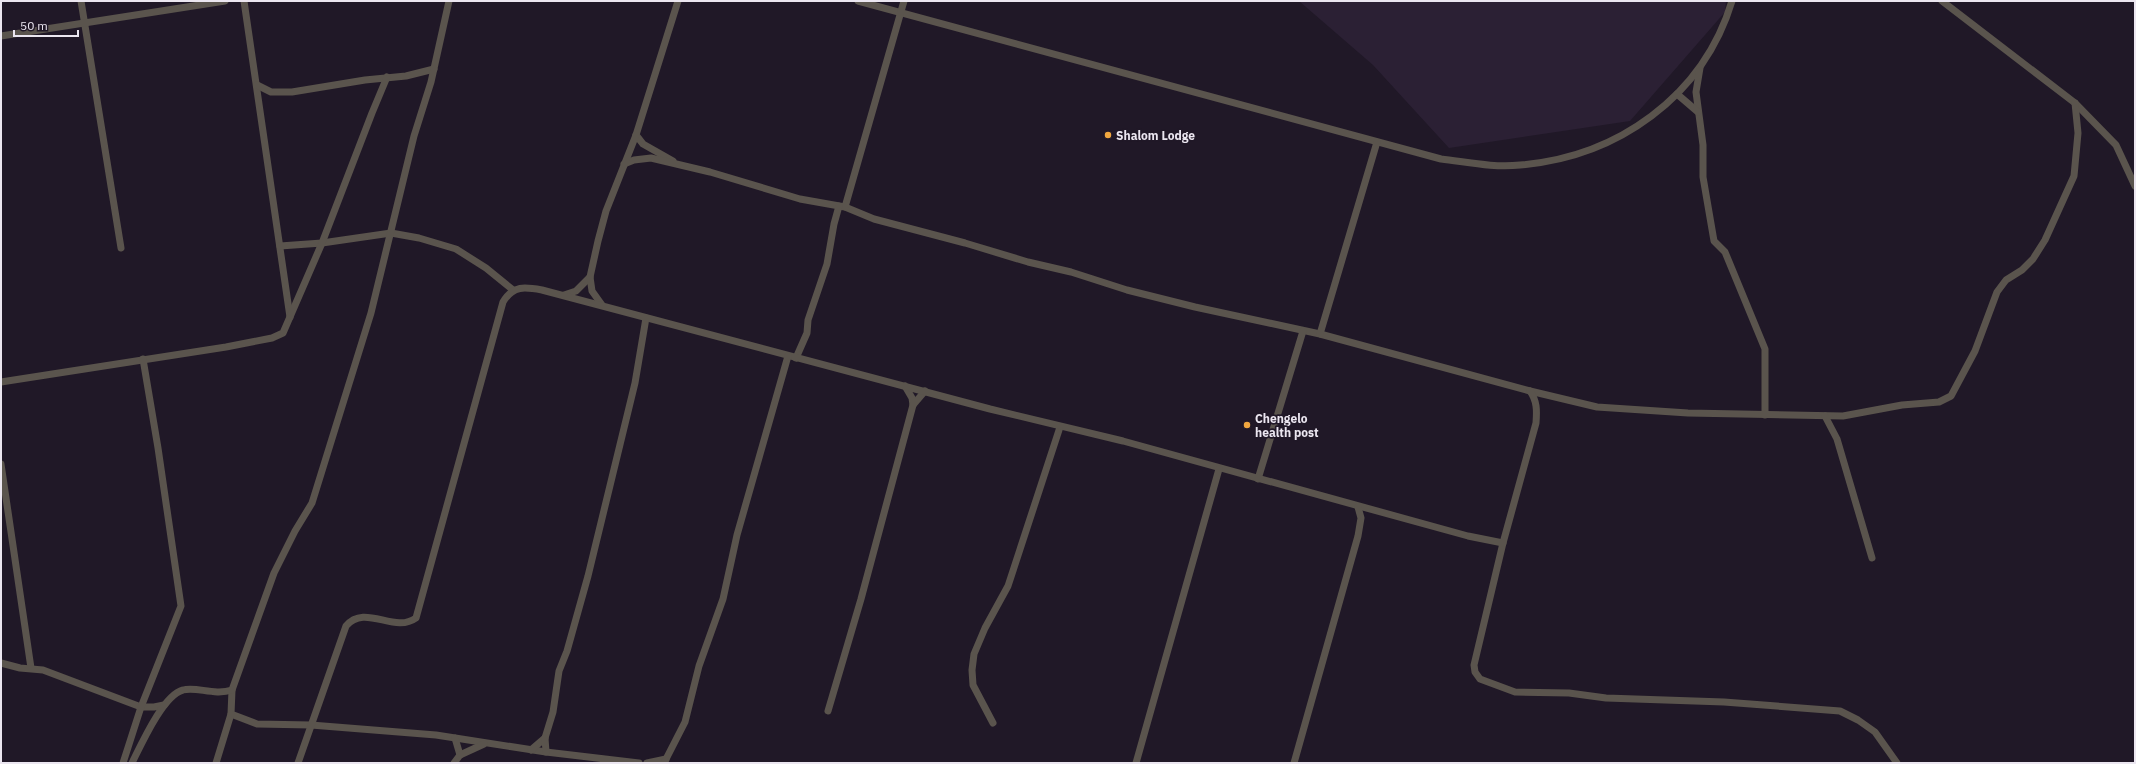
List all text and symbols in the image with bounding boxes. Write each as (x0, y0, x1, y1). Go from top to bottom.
scale bar (14, 12, 78, 38)
text: 50 m (20, 18, 48, 33)
place label: Shalom Lodge (1116, 128, 1195, 143)
marker: Shalom Lodge (1103, 130, 1113, 140)
place label: Chengelo health post (1255, 411, 1319, 440)
marker: Chengelo health post (1242, 420, 1252, 430)

